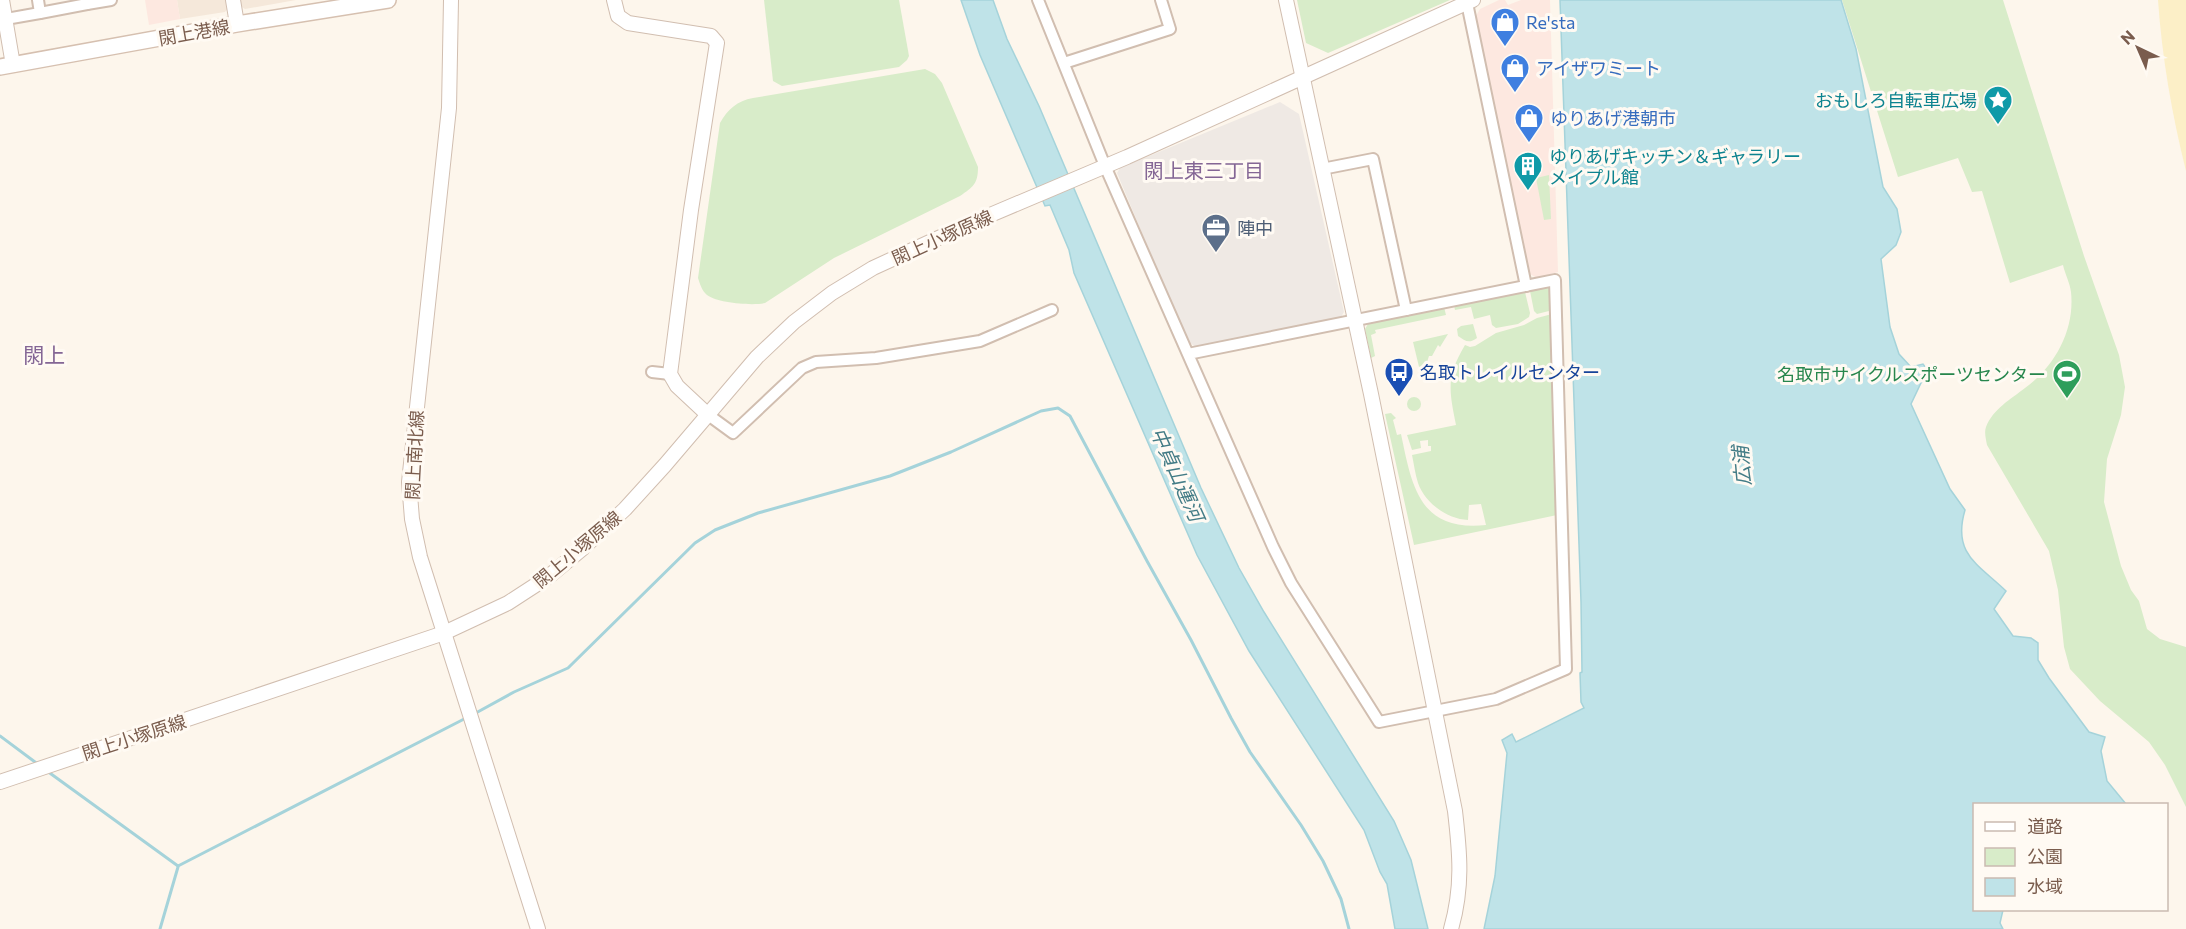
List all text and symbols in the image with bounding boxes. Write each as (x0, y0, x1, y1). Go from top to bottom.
shop icon: Re'sta (1489, 6, 1521, 48)
place label: Re'sta (1526, 11, 1576, 33)
street label: 閖上港線 (157, 15, 231, 49)
north arrow (2108, 18, 2168, 78)
text: N (2116, 26, 2138, 48)
shop icon: アイザワミート (1499, 52, 1531, 94)
place label: アイザワミート (1536, 57, 1661, 79)
place icon: おもしろ自転車広場 (1982, 84, 2014, 126)
place label: おもしろ自転車広場 (1815, 89, 1977, 111)
shop icon: ゆりあげ港朝市 (1513, 102, 1545, 144)
place label: ゆりあげ港朝市 (1550, 107, 1676, 129)
place label: ゆりあげキッチン＆ギャラリー メイプル館 (1549, 145, 1801, 188)
building icon: ゆりあげキッチン＆ギャラリー メイプル館 (1512, 150, 1544, 192)
district label: 閖上東三丁目 (1144, 158, 1264, 182)
street label: 閖上小塚原線 (888, 205, 996, 269)
office icon: 陣中 (1200, 212, 1232, 254)
place label: 陣中 (1237, 217, 1273, 239)
district label: 閖上 (23, 342, 65, 367)
bus stop icon: 名取トレイルセンター (1383, 356, 1415, 398)
sports icon: 名取市サイクルスポーツセンター (2051, 358, 2083, 400)
place label: 名取トレイルセンター (1420, 361, 1600, 383)
place label: 名取市サイクルスポーツセンター (1777, 363, 2046, 385)
street label: 閖上南北線 (401, 409, 427, 501)
water label: 中貞山運河 (1147, 423, 1211, 528)
water label: 広浦 (1727, 442, 1755, 487)
street label: 閖上小塚原線 (529, 506, 625, 592)
street label: 閖上小塚原線 (79, 710, 189, 764)
legend (1973, 803, 2168, 911)
text: 道路 (2027, 815, 2063, 837)
text: 公園 (2027, 845, 2063, 867)
text: 水域 (2027, 875, 2063, 897)

